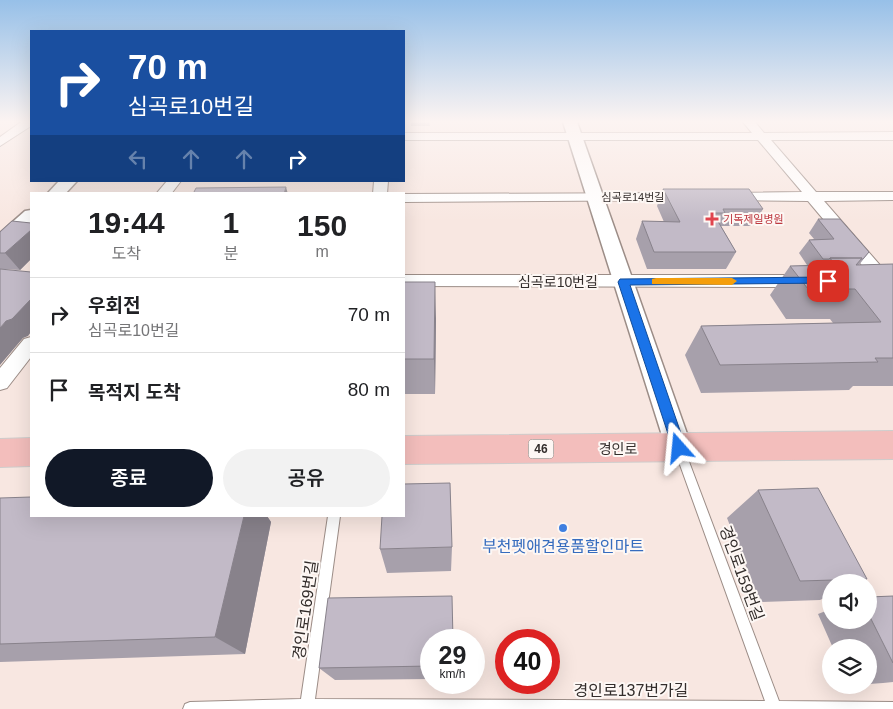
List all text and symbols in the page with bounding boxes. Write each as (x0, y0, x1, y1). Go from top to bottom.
text: 70 m (128, 47, 208, 86)
icon: right (45, 50, 110, 115)
text: 심곡로10번길 (128, 94, 254, 119)
icon: left (124, 145, 152, 173)
icon: ahead (177, 145, 205, 173)
icon: ahead (230, 145, 258, 173)
icon: right (283, 145, 311, 173)
street label: 심곡로14번길 (602, 191, 664, 203)
text: 19:44 (88, 206, 165, 239)
text: 1 (222, 206, 239, 239)
text: 150 (297, 209, 347, 242)
marker: 기독제일병원 (705, 212, 719, 226)
place label: 기독제일병원 (723, 213, 784, 225)
text: m (315, 243, 329, 260)
text: 도착 (112, 245, 141, 262)
text: 분 (223, 245, 238, 262)
pin (807, 260, 849, 302)
icon: arrive (814, 267, 842, 295)
street label: 심곡로10번길 (518, 274, 598, 290)
text: 우회전 (88, 295, 140, 316)
icon: right (45, 301, 73, 329)
text: 70 m (348, 304, 390, 325)
text: 심곡로10번길 (88, 322, 179, 339)
icon: arrive (45, 376, 73, 404)
text: 80 m (348, 379, 390, 400)
text: 목적지 도착 (88, 382, 181, 403)
position arrow (652, 421, 704, 473)
road number: 46 (528, 439, 554, 458)
street label: 경인로 (599, 441, 637, 457)
button: 종료 (45, 449, 213, 507)
button: 공유 (223, 449, 390, 507)
marker: 부천펫애견용품할인마트 (557, 522, 569, 534)
street label: 경인로159번길 (716, 523, 767, 623)
place label: 부천펫애견용품할인마트 (482, 538, 644, 555)
street label: 경인로169번길 (290, 559, 321, 661)
map controls (822, 574, 877, 694)
button: sound (822, 574, 877, 629)
speed limit sign: 40 (495, 629, 560, 694)
button: layers (822, 639, 877, 694)
text: 29 (439, 641, 466, 669)
text: km/h (439, 667, 466, 681)
street label: 경인로137번가길 (573, 682, 689, 699)

